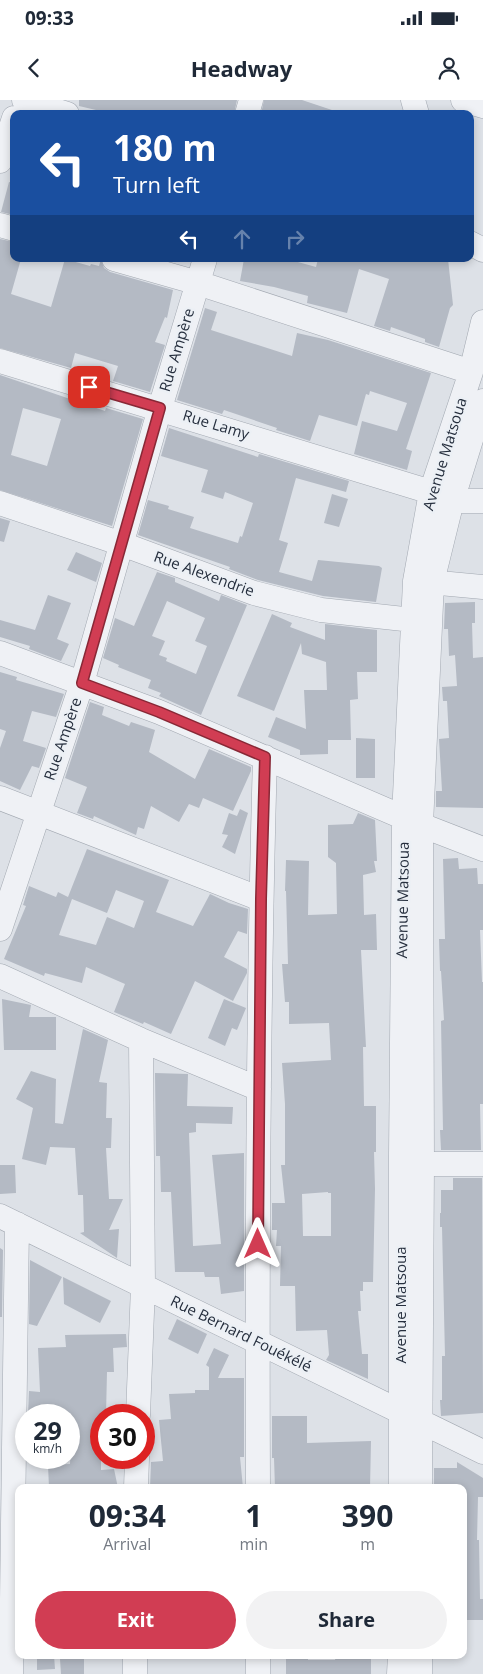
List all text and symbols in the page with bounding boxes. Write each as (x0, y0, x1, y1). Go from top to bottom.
text: 09:33 (25, 5, 74, 31)
text: Headway (191, 53, 292, 83)
icon: back (20, 54, 48, 82)
icon: person (435, 54, 463, 82)
text: 180 m (113, 124, 217, 171)
icon: left (30, 130, 95, 195)
text: Turn left (113, 169, 200, 199)
icon: left (175, 225, 203, 253)
icon: ahead (228, 225, 256, 253)
icon: right (281, 225, 309, 253)
street label: Rue Ampère (154, 306, 198, 394)
pin (68, 366, 110, 408)
icon: arrive (75, 373, 103, 401)
street label: Avenue Matsoua (417, 395, 471, 513)
street label: Rue Lamy (181, 404, 252, 444)
street label: Rue Alexendrie (151, 546, 257, 600)
street label: Rue Ampère (39, 695, 86, 783)
street label: Avenue Matsoua (391, 841, 413, 959)
position arrow (231, 1217, 283, 1269)
street label: Avenue Matsoua (390, 1247, 410, 1364)
street label: Rue Bernard Fouékélé (168, 1290, 315, 1376)
speed limit sign: 30 (90, 1404, 155, 1469)
text: 29 (33, 1413, 62, 1447)
text: km/h (33, 1440, 62, 1457)
text: 09:34 (89, 1495, 166, 1536)
text: 1 (245, 1495, 262, 1536)
text: 390 (342, 1495, 393, 1536)
text: Arrival (103, 1533, 151, 1555)
text: min (240, 1533, 268, 1555)
text: m (360, 1533, 375, 1555)
button: Exit (35, 1591, 236, 1649)
button: Share (246, 1591, 447, 1649)

